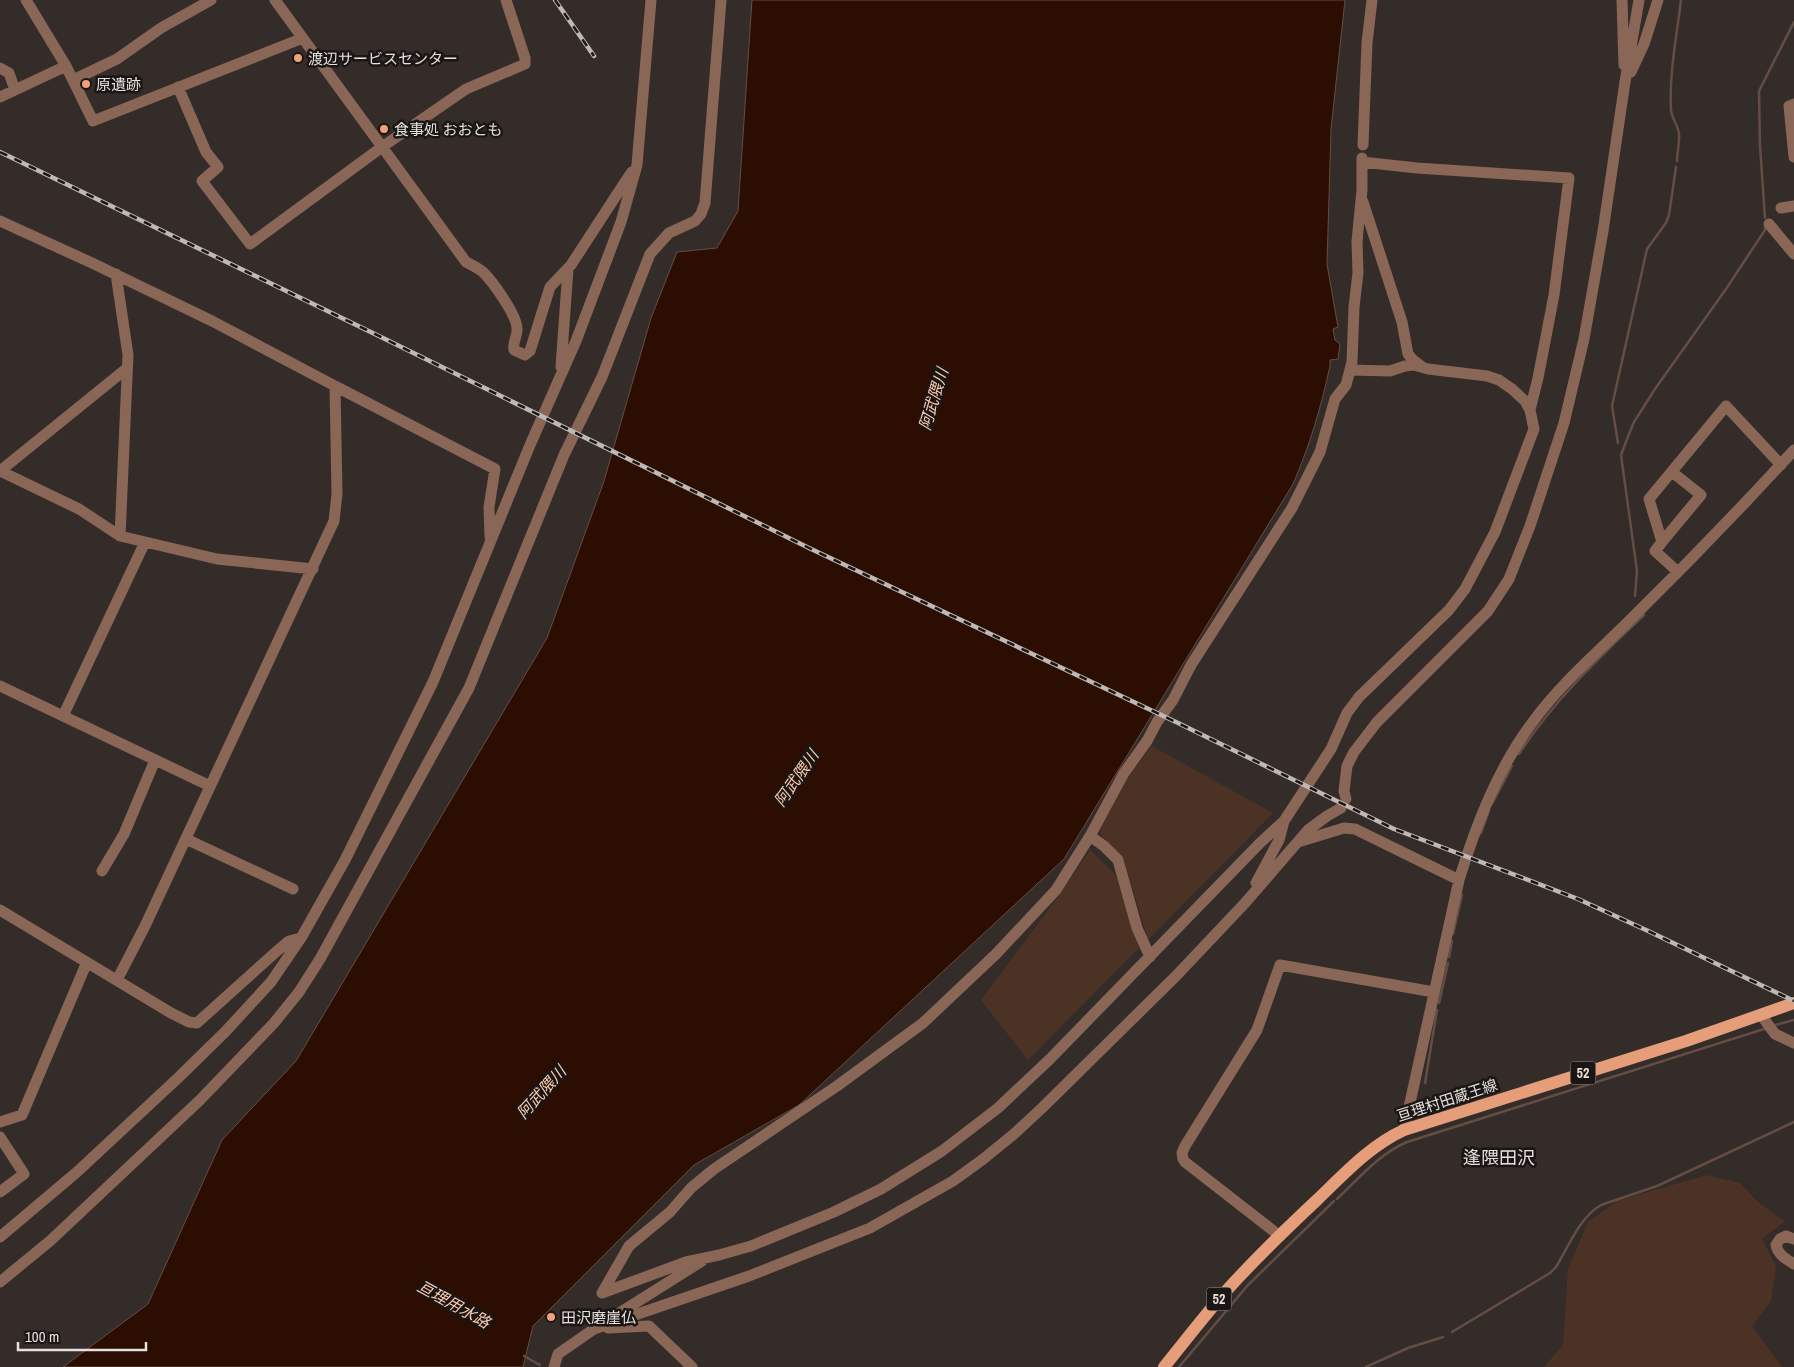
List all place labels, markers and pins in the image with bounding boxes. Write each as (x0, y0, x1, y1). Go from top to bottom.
place label: 渡辺サービスセンター (308, 48, 458, 69)
marker: 渡辺サービスセンター (292, 52, 304, 64)
place label: 原遺跡 (96, 74, 141, 95)
marker: 原遺跡 (80, 78, 92, 90)
place label: 食事処 おおとも (394, 119, 502, 140)
marker: 食事処 おおとも (378, 123, 390, 135)
place label: 田沢磨崖仏 (561, 1307, 636, 1328)
marker: 田沢磨崖仏 (545, 1311, 557, 1323)

